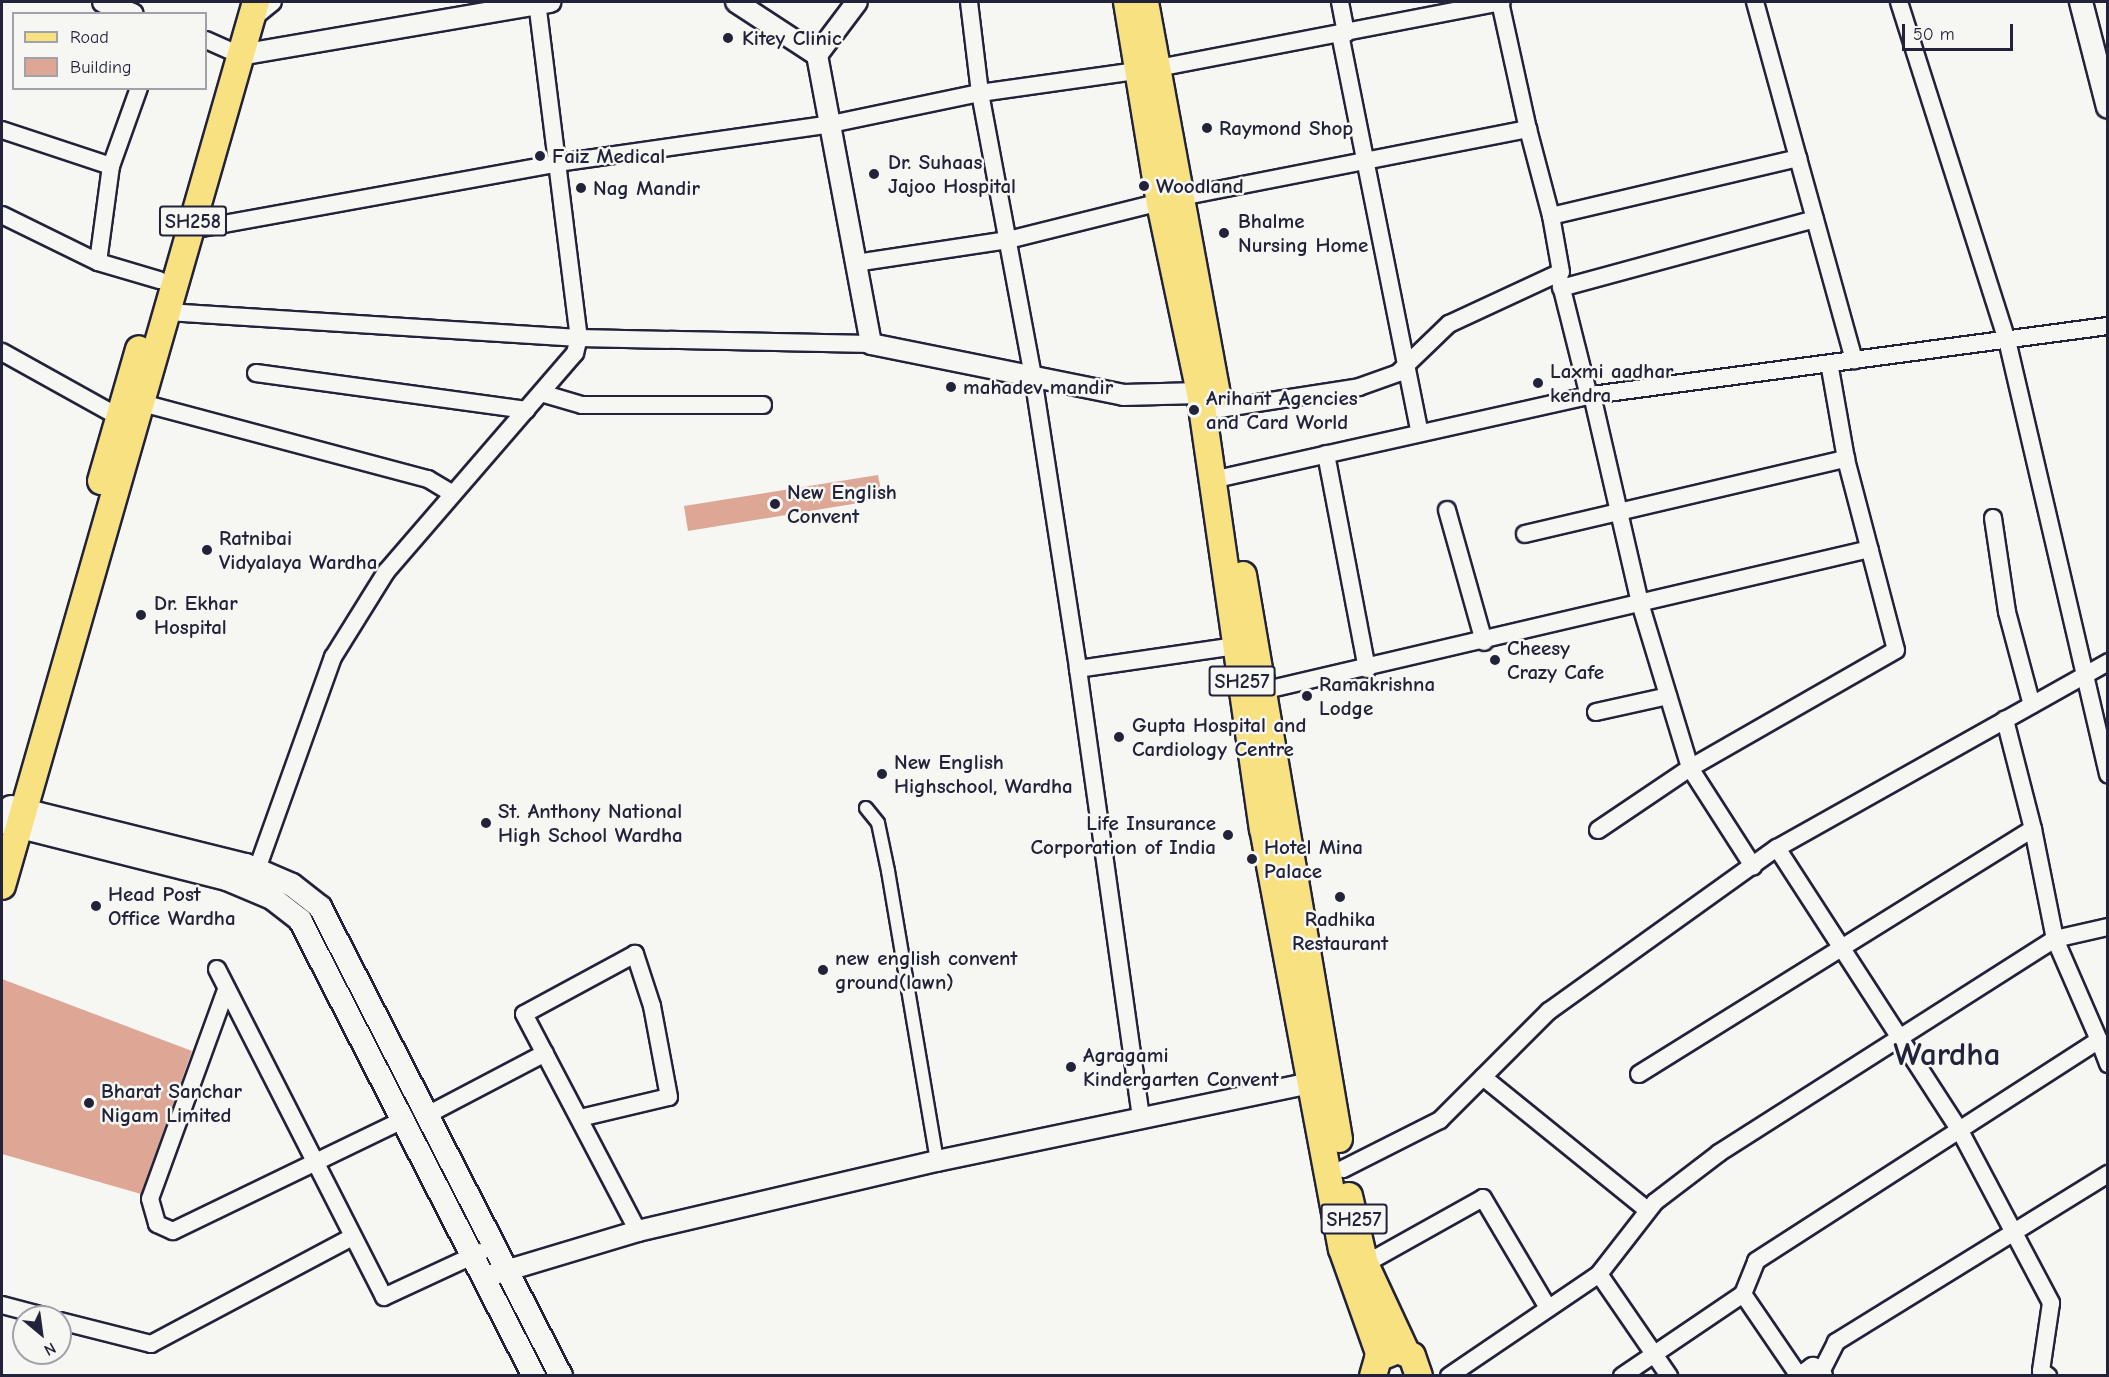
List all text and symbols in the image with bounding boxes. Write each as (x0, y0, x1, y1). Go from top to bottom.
legend (12, 12, 207, 90)
scale bar (1905, 12, 2016, 50)
text: 50 m (1913, 24, 1955, 45)
place label: Kitey Clinic (742, 25, 842, 51)
text: Road (70, 27, 109, 48)
marker: Kitey Clinic (719, 29, 737, 47)
text: Building (70, 57, 132, 78)
place label: Raymond Shop (1219, 115, 1353, 141)
marker: Raymond Shop (1200, 121, 1214, 135)
place label: Faiz Medical (552, 143, 665, 169)
marker: Faiz Medical (533, 149, 547, 163)
place label: Dr. Suhaas Jajoo Hospital (888, 149, 1016, 199)
marker: Dr. Suhaas Jajoo Hospital (865, 165, 883, 183)
place label: Woodland (1156, 173, 1244, 199)
place label: Nag Mandir (593, 175, 700, 201)
marker: Woodland (1137, 179, 1151, 193)
marker: Nag Mandir (574, 181, 588, 195)
road number: SH258 (158, 204, 228, 238)
place label: Bhalme Nursing Home (1238, 208, 1368, 258)
marker: Bhalme Nursing Home (1215, 224, 1233, 242)
place label: Laxmi aadhar kendra (1550, 358, 1674, 408)
place label: mahadev mandir (963, 374, 1113, 400)
marker: Laxmi aadhar kendra (1531, 376, 1545, 390)
marker: mahadev mandir (944, 380, 958, 394)
place label: Arihant Agencies and Card World (1206, 385, 1358, 435)
marker: Arihant Agencies and Card World (1187, 403, 1201, 417)
place label: New English Convent (787, 479, 897, 529)
marker: New English Convent (768, 497, 782, 511)
place label: Ratnibai Vidyalaya Wardha (219, 525, 377, 575)
marker: Ratnibai Vidyalaya Wardha (200, 543, 214, 557)
place label: Dr. Ekhar Hospital (154, 590, 238, 640)
marker: Dr. Ekhar Hospital (132, 606, 150, 624)
place label: Cheesy Crazy Cafe (1507, 635, 1604, 685)
marker: Cheesy Crazy Cafe (1488, 653, 1502, 667)
road number: SH257 (1208, 664, 1276, 698)
place label: Ramakrishna Lodge (1319, 671, 1435, 721)
marker: Ramakrishna Lodge (1300, 689, 1314, 703)
place label: Gupta Hospital and Cardiology Centre (1132, 712, 1306, 762)
marker: Gupta Hospital and Cardiology Centre (1110, 728, 1128, 746)
place label: New English Highschool, Wardha (894, 749, 1073, 799)
marker: New English Highschool, Wardha (875, 767, 889, 781)
place label: St. Anthony National High School Wardha (498, 798, 683, 848)
place label: Life Insurance Corporation of India (1030, 810, 1216, 860)
marker: St. Anthony National High School Wardha (479, 816, 493, 830)
marker: Life Insurance Corporation of India (1221, 828, 1235, 842)
place label: Hotel Mina Palace (1264, 834, 1363, 884)
marker: Hotel Mina Palace (1245, 852, 1259, 866)
place label: Head Post Office Wardha (108, 881, 236, 931)
marker: Radhika Restaurant (1333, 890, 1347, 904)
marker: Head Post Office Wardha (89, 899, 103, 913)
place label: Radhika Restaurant (1292, 906, 1388, 956)
place label: new english convent ground(lawn) (835, 945, 1017, 995)
marker: new english convent ground(lawn) (816, 963, 830, 977)
district label: Wardha (1894, 1035, 2000, 1075)
place label: Agragami Kindergarten Convent (1083, 1042, 1279, 1092)
marker: Agragami Kindergarten Convent (1064, 1060, 1078, 1074)
place label: Bharat Sanchar Nigam Limited (101, 1078, 242, 1128)
marker: Bharat Sanchar Nigam Limited (82, 1096, 96, 1110)
road number: SH257 (1320, 1202, 1388, 1236)
north arrow (12, 1305, 72, 1365)
text: N (41, 1339, 59, 1359)

